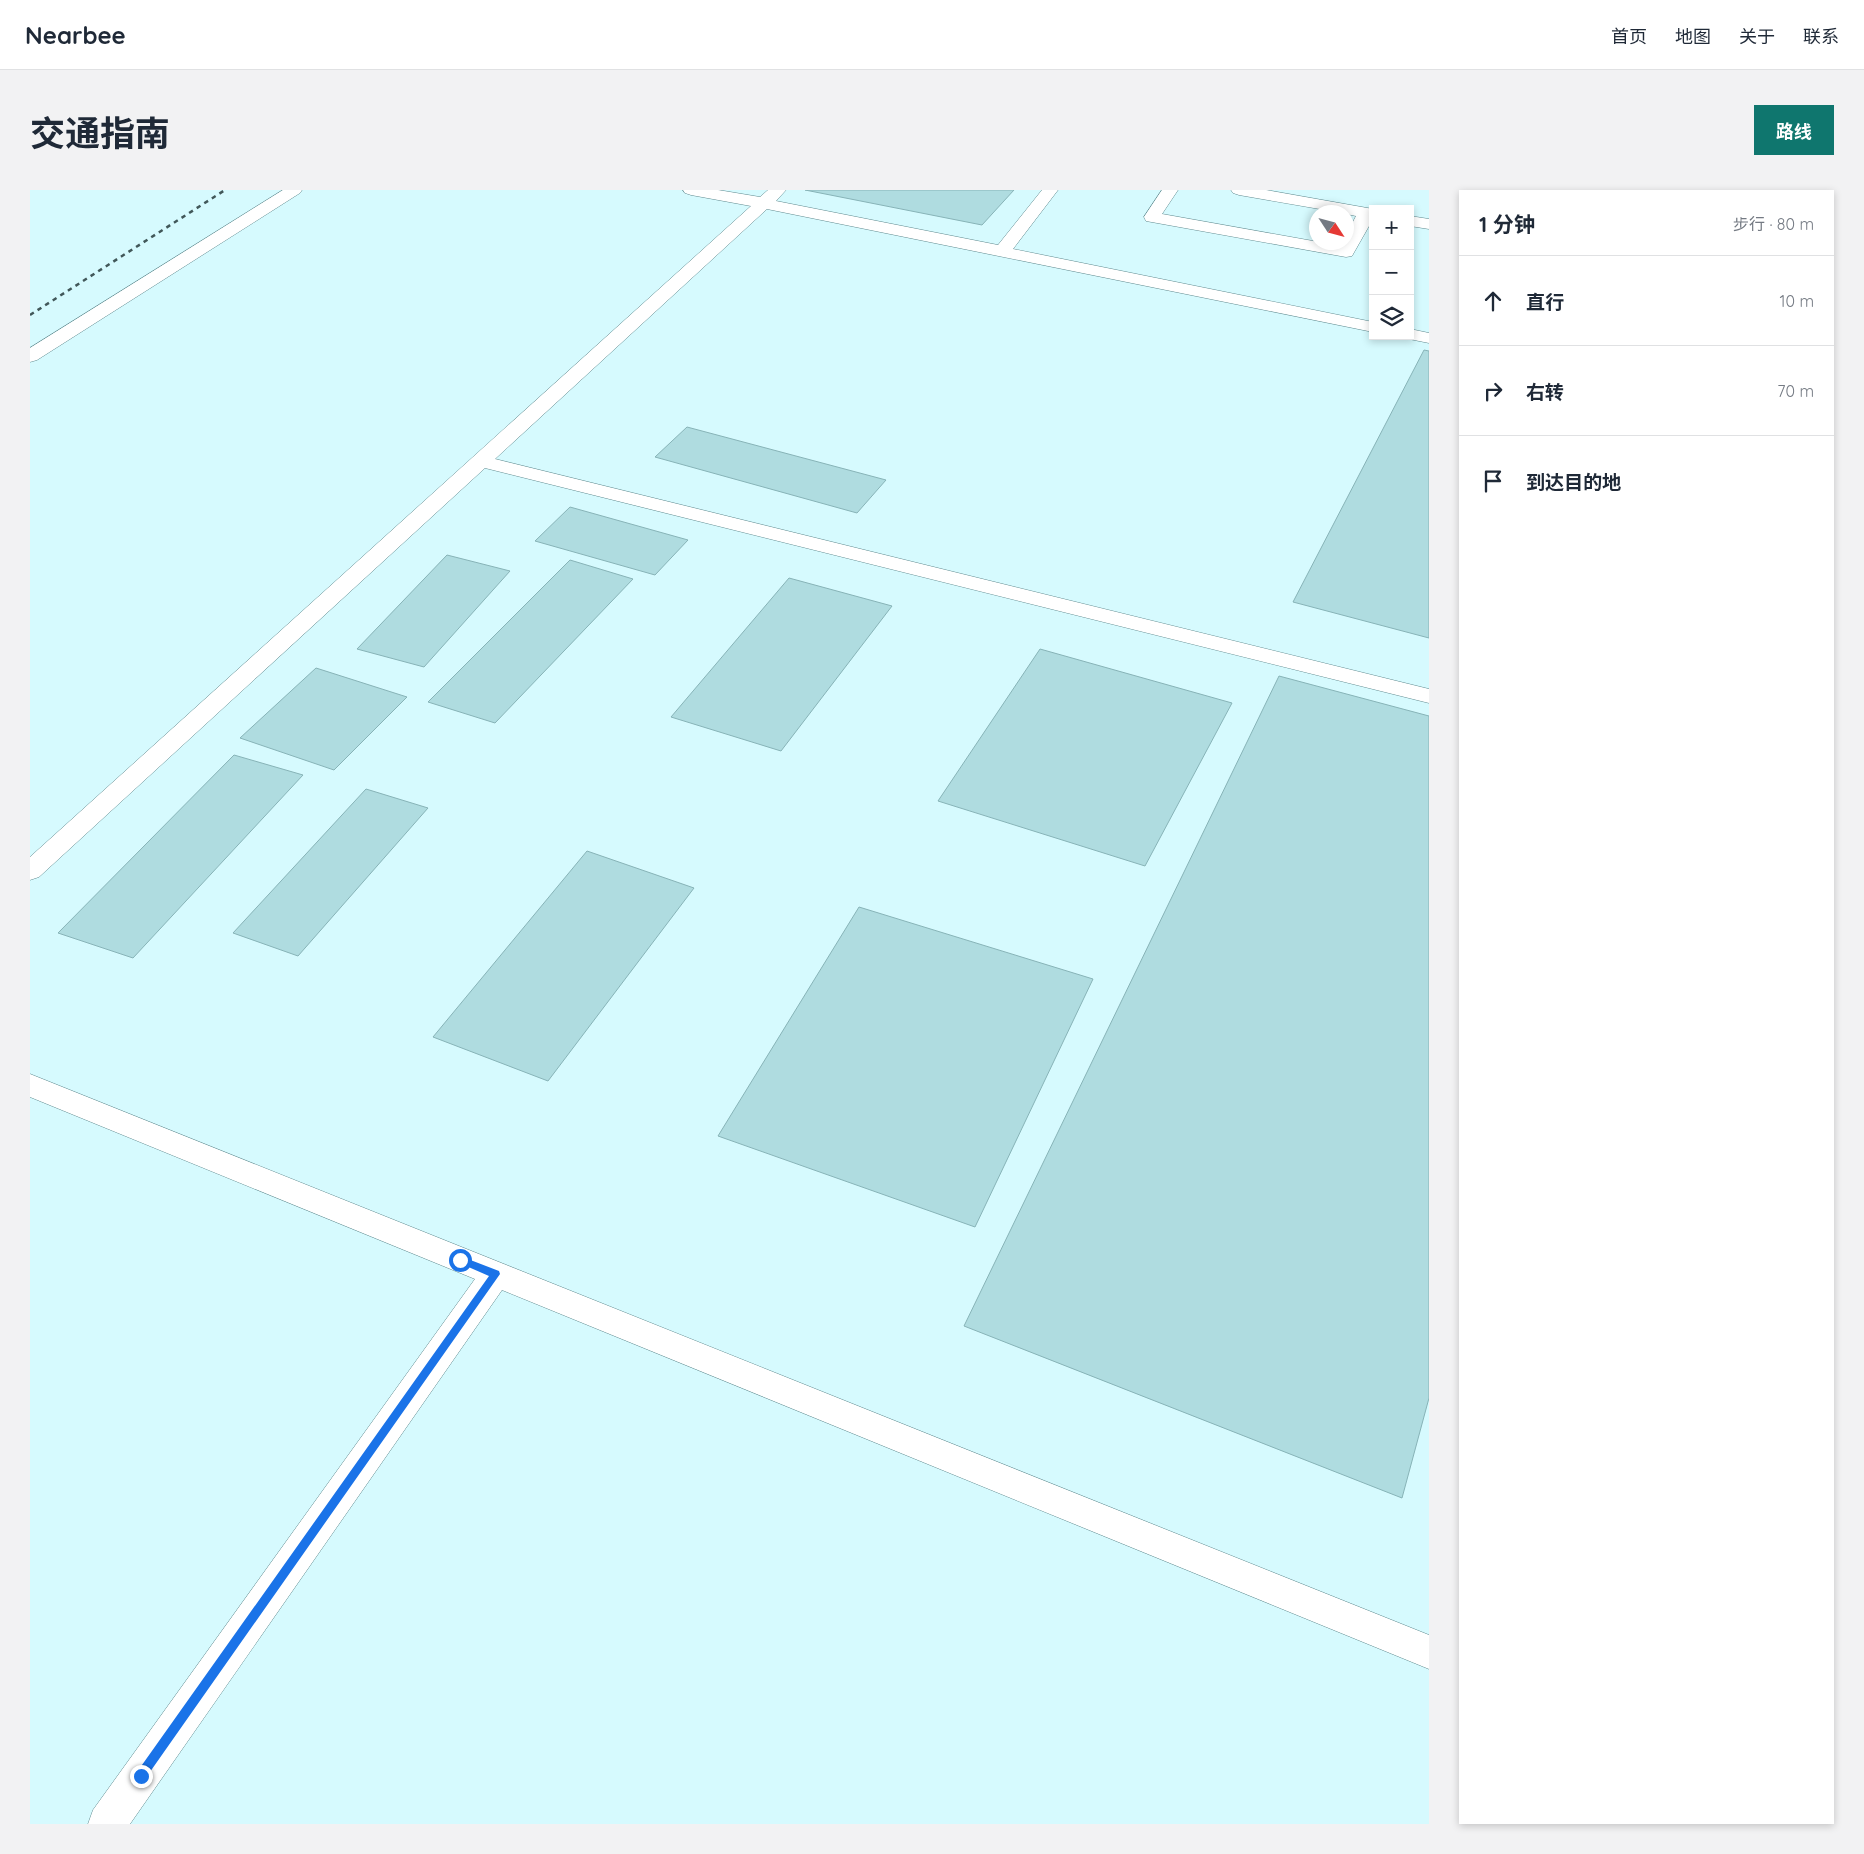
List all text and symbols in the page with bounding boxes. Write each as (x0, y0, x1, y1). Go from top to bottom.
text: Nearbee (25, 20, 126, 50)
text: 首页 (1611, 25, 1647, 48)
text: 地图 (1675, 25, 1711, 48)
text: 关于 (1739, 25, 1775, 48)
text: 联系 (1803, 25, 1839, 48)
button: 路线 (1754, 105, 1834, 155)
text: 交通指南 (30, 111, 170, 155)
north arrow (1309, 205, 1354, 250)
map controls (1369, 205, 1414, 340)
button: + (1369, 205, 1414, 250)
text: 1 分钟 (1479, 211, 1535, 237)
text: 步行 · 80 m (1733, 214, 1814, 234)
button: − (1369, 250, 1414, 295)
icon: ahead (1479, 287, 1507, 315)
text: 直行 (1526, 290, 1564, 314)
text: 10 m (1780, 291, 1814, 311)
button: layers (1369, 295, 1414, 340)
icon: right (1479, 377, 1507, 405)
text: 右转 (1526, 380, 1564, 404)
text: 70 m (1777, 381, 1814, 401)
icon: arrive (1479, 467, 1507, 495)
text: 到达目的地 (1526, 470, 1621, 494)
route start (449, 1249, 472, 1272)
route end (130, 1765, 153, 1788)

